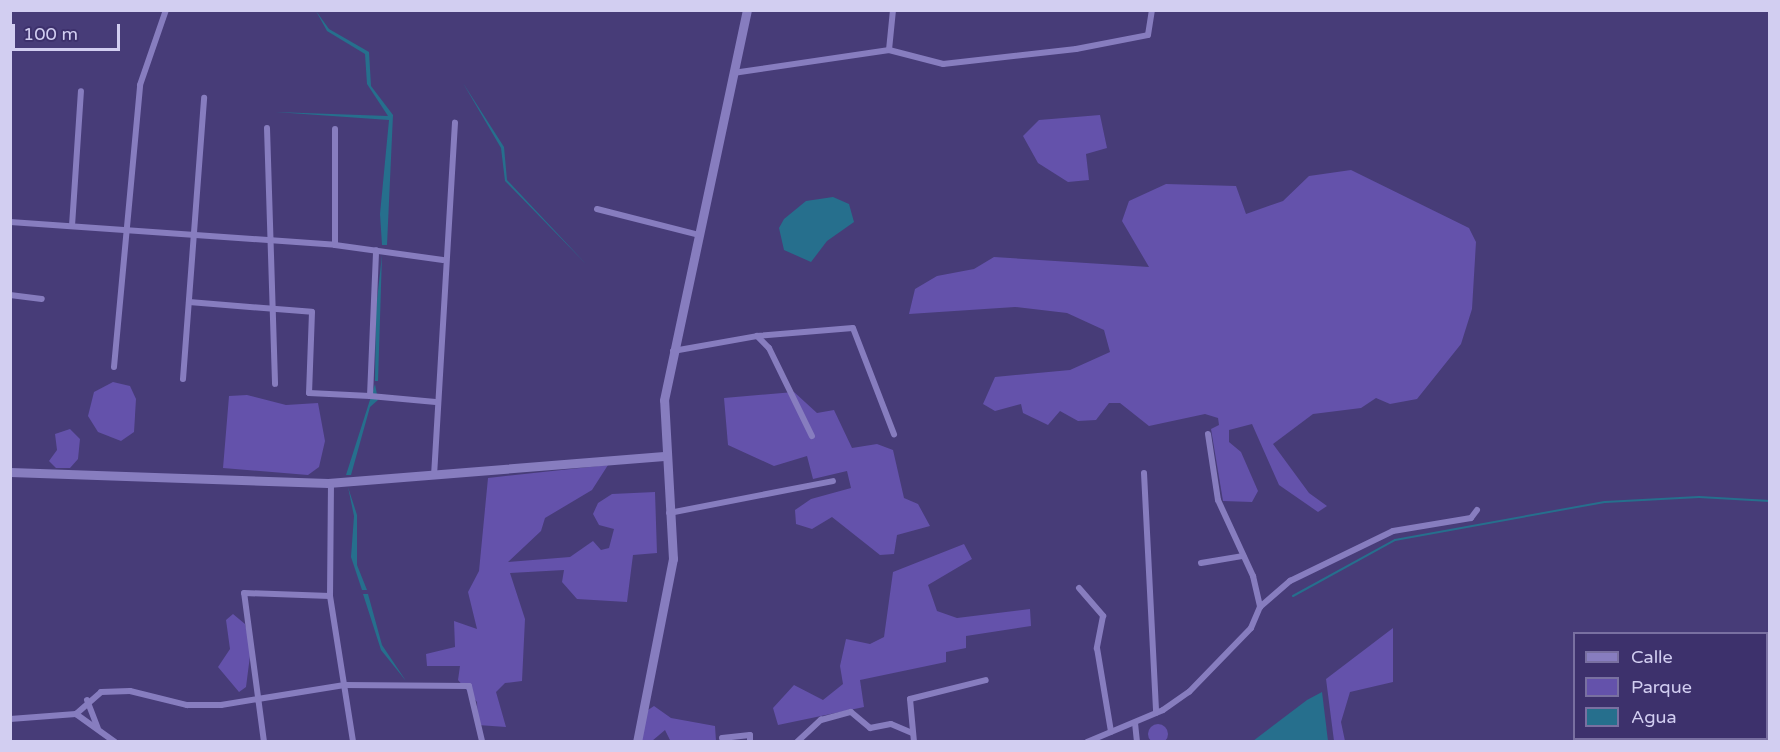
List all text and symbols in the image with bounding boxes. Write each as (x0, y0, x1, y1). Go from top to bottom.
scale bar (15, 12, 123, 50)
text: 100 m (23, 23, 78, 45)
legend (1573, 632, 1768, 740)
text: Calle (1631, 646, 1673, 668)
text: Parque (1631, 676, 1692, 698)
text: Agua (1631, 706, 1677, 728)

